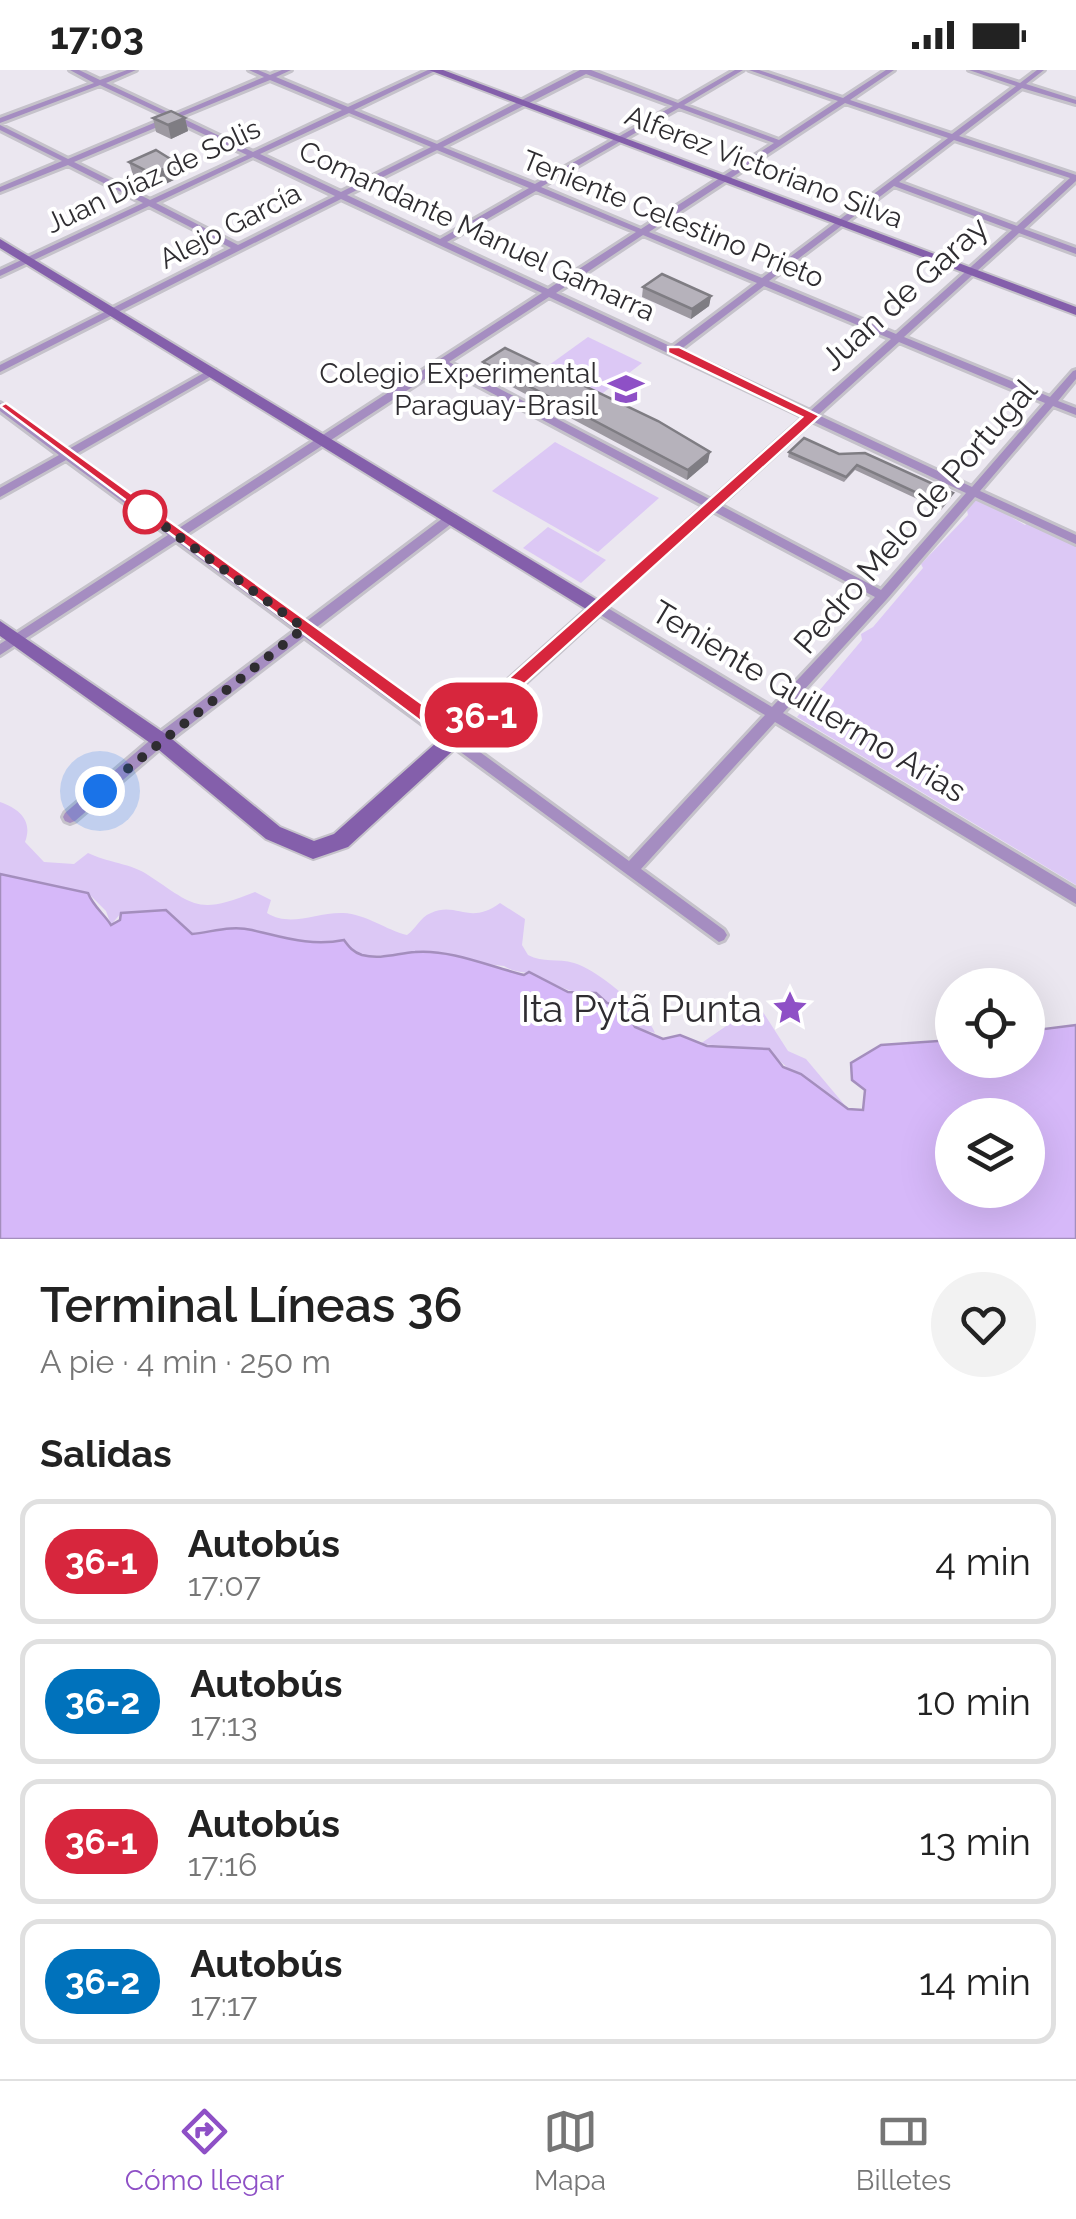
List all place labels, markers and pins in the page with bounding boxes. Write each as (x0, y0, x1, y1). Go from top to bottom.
place label: Colegio Experimental Paraguay-Brasil (319, 357, 598, 422)
school or university icon: Colegio Experimental Paraguay-Brasil (607, 370, 645, 408)
unlabelled marker (124, 491, 166, 533)
place label: Ita Pytã Punta (521, 986, 762, 1031)
place icon: Ita Pytã Punta (771, 989, 809, 1027)

